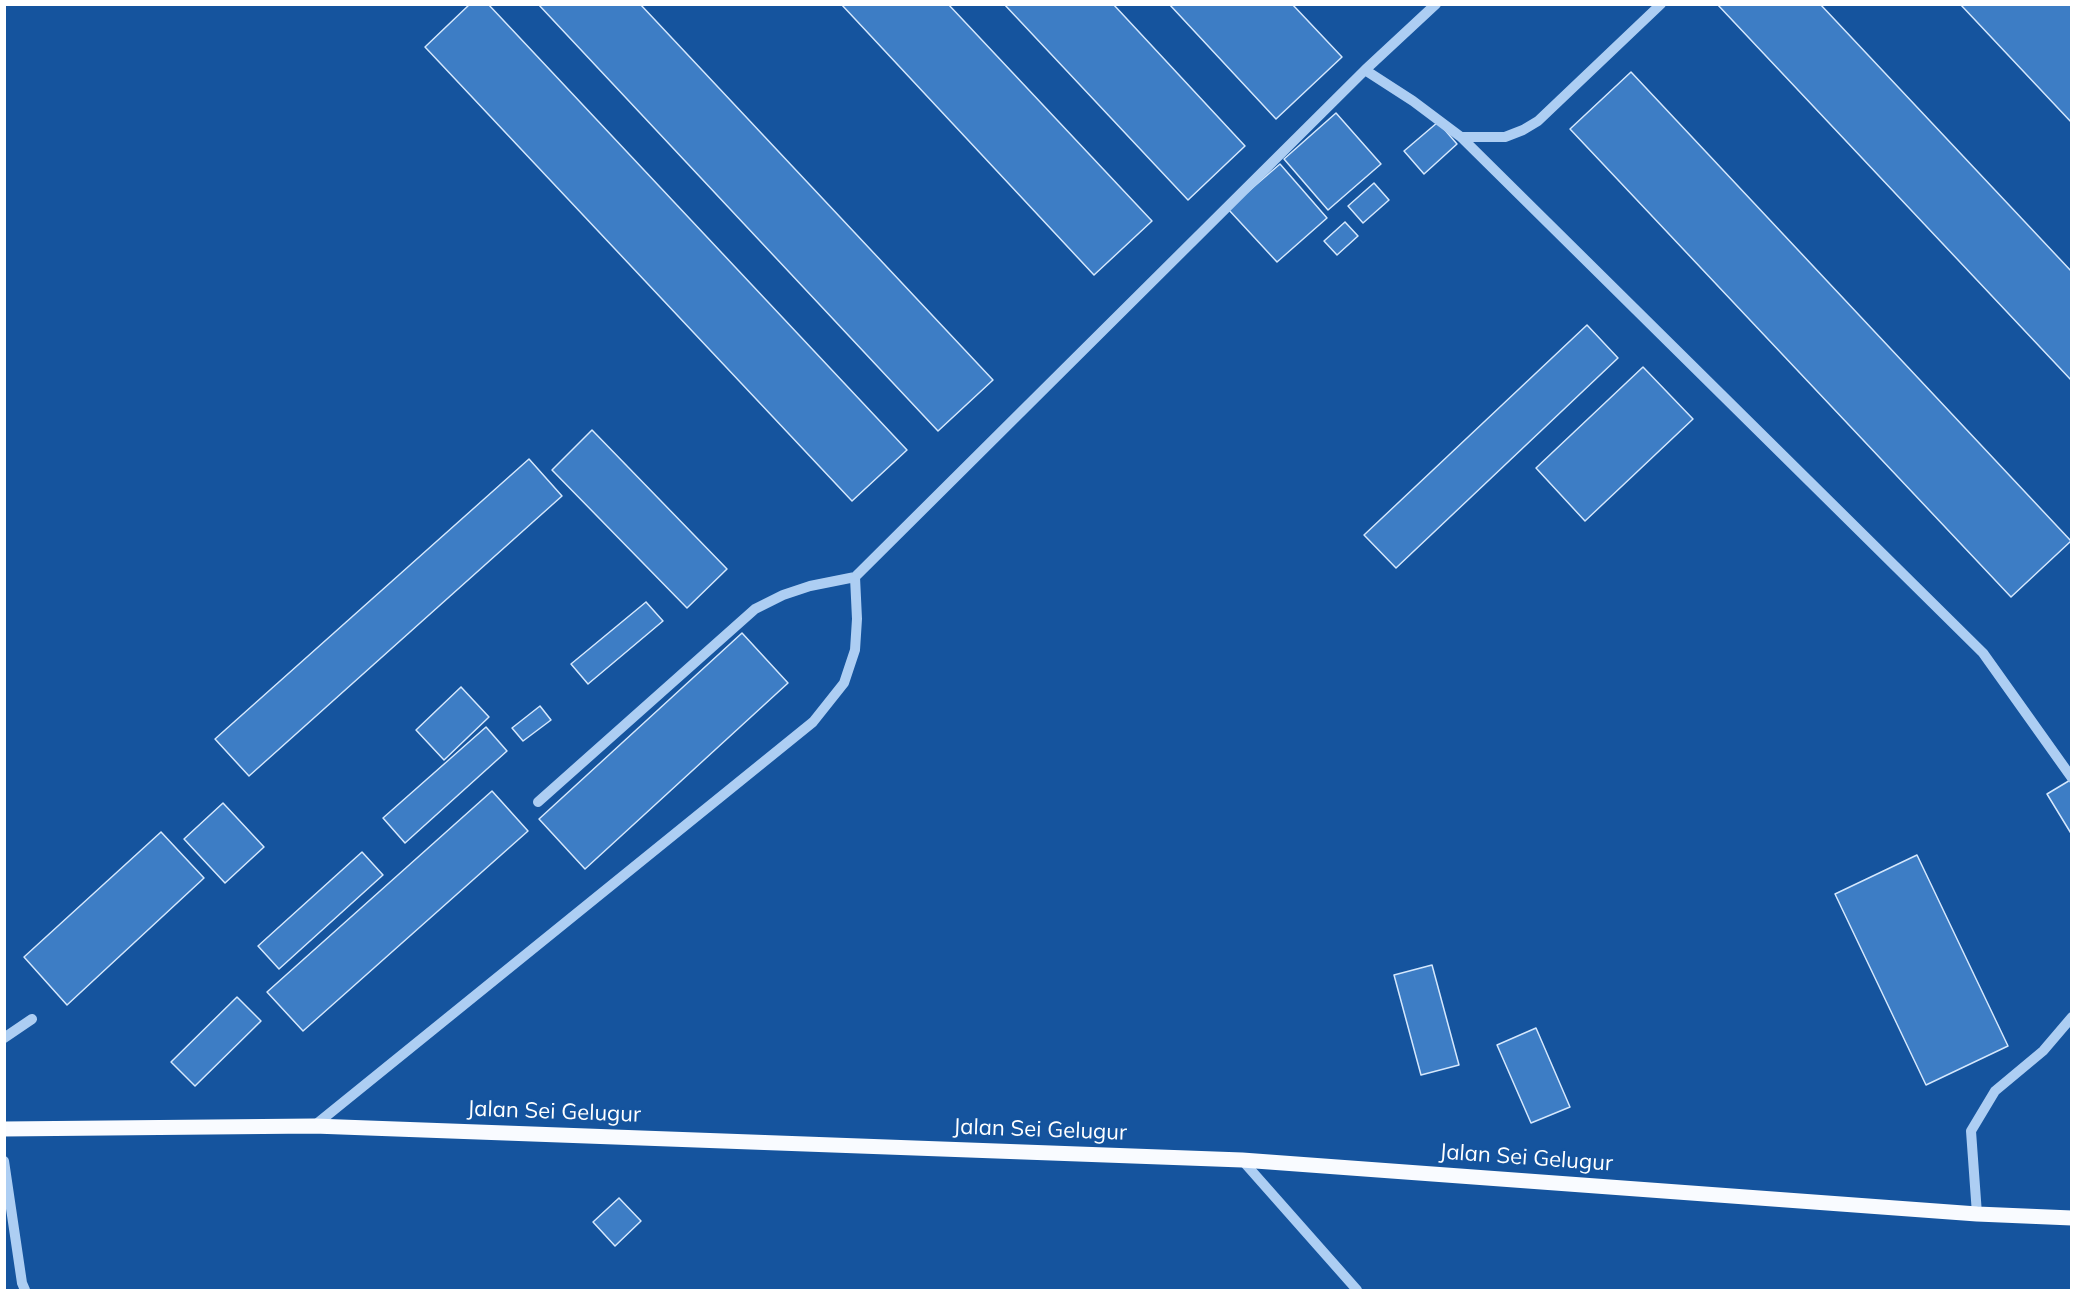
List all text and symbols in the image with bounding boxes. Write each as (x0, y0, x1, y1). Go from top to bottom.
street label: Jalan Sei Gelugur (467, 1096, 641, 1128)
street label: Jalan Sei Gelugur (953, 1114, 1127, 1146)
street label: Jalan Sei Gelugur (1438, 1139, 1614, 1177)

